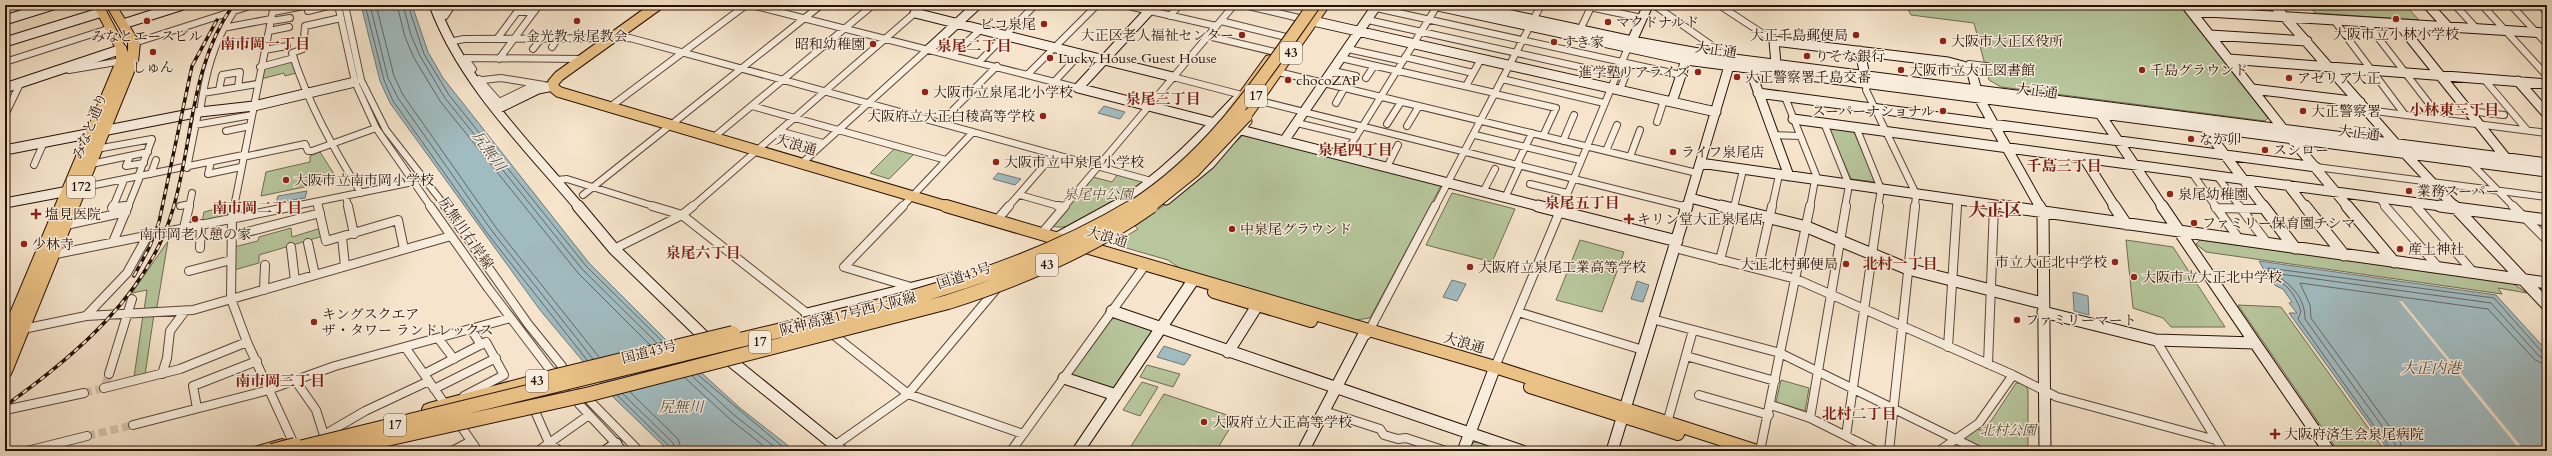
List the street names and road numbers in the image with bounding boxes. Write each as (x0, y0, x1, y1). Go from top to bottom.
street label: 大正通 (1694, 38, 1738, 62)
road number: 43 (1280, 42, 1302, 64)
street label: 大正通 (2015, 79, 2059, 103)
road number: 17 (1245, 85, 1267, 107)
street label: みなと通り (68, 90, 112, 162)
street label: 大正通 (2337, 121, 2381, 145)
street label: 大浪通 (773, 130, 819, 160)
road number: 172 (67, 176, 95, 198)
street label: 尻無川右岸線 (434, 193, 498, 273)
street label: 大浪通 (1084, 222, 1130, 252)
road number: 43 (1036, 254, 1058, 276)
street label: 国道43号 (934, 258, 994, 294)
street label: 阪神高速17号西大阪線 (778, 288, 918, 340)
street label: 大浪通 (1441, 328, 1487, 358)
road number: 17 (749, 331, 771, 353)
street label: 国道43号 (619, 336, 679, 368)
road number: 43 (526, 370, 548, 392)
road number: 17 (384, 414, 406, 436)

